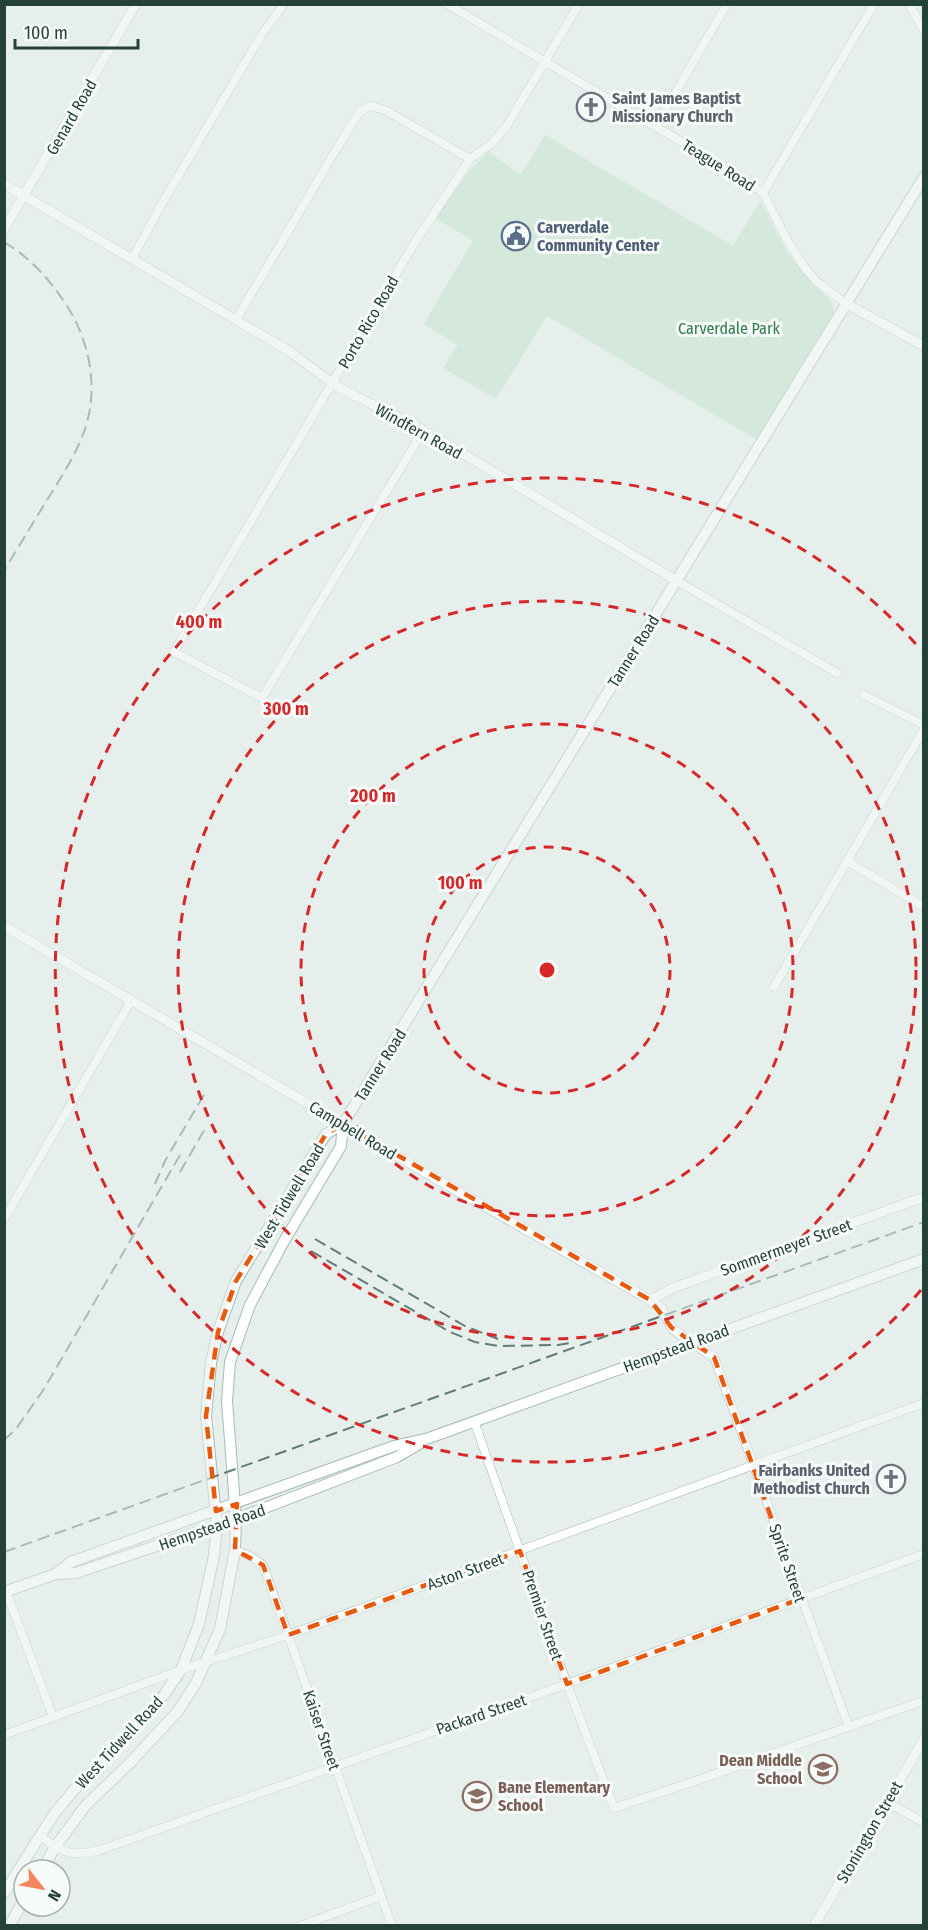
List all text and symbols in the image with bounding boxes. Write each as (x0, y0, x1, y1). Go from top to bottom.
scale bar (15, 12, 138, 50)
text: 100 m (24, 22, 68, 44)
street label: Genard Road (42, 76, 101, 158)
place label: Saint James Baptist Missionary Church (612, 89, 741, 126)
church icon: Saint James Baptist Missionary Church (575, 91, 607, 123)
street label: Teague Road (679, 136, 759, 195)
place label: Carverdale Community Center (537, 218, 659, 255)
public building icon: Carverdale Community Center (500, 220, 532, 252)
street label: Porto Rico Road (334, 273, 403, 372)
park label: Carverdale Park (678, 319, 781, 338)
street label: Windfern Road (372, 400, 466, 463)
text: 400 m (176, 611, 222, 633)
street label: Tanner Road (604, 612, 663, 691)
text: 300 m (262, 698, 309, 720)
text: 200 m (349, 785, 396, 807)
text: 100 m (438, 872, 482, 894)
centre of rings (537, 960, 557, 980)
street label: Tanner Road (351, 1026, 410, 1105)
street label: Campbell Road (306, 1097, 400, 1164)
street label: West Tidwell Road (251, 1140, 328, 1252)
street label: Sommermeyer Street (718, 1215, 855, 1280)
street label: Hempstead Road (621, 1320, 732, 1376)
place label: Fairbanks United Methodist Church (753, 1461, 870, 1498)
church icon: Fairbanks United Methodist Church (875, 1463, 907, 1495)
street label: Hempstead Road (156, 1500, 268, 1555)
street label: Sprite Street (765, 1521, 810, 1606)
street label: Aston Street (424, 1549, 507, 1594)
street label: Premier Street (518, 1568, 567, 1663)
street label: Kaiser Street (299, 1688, 344, 1774)
street label: Packard Street (434, 1690, 529, 1739)
street label: West Tidwell Road (72, 1692, 167, 1792)
place label: Dean Middle School (719, 1751, 803, 1788)
school or university icon: Dean Middle School (807, 1753, 839, 1785)
street label: Stonington Street (833, 1777, 907, 1887)
place label: Bane Elementary School (498, 1778, 611, 1815)
school or university icon: Bane Elementary School (461, 1780, 493, 1812)
north arrow (12, 1858, 72, 1918)
text: N (44, 1886, 65, 1904)

